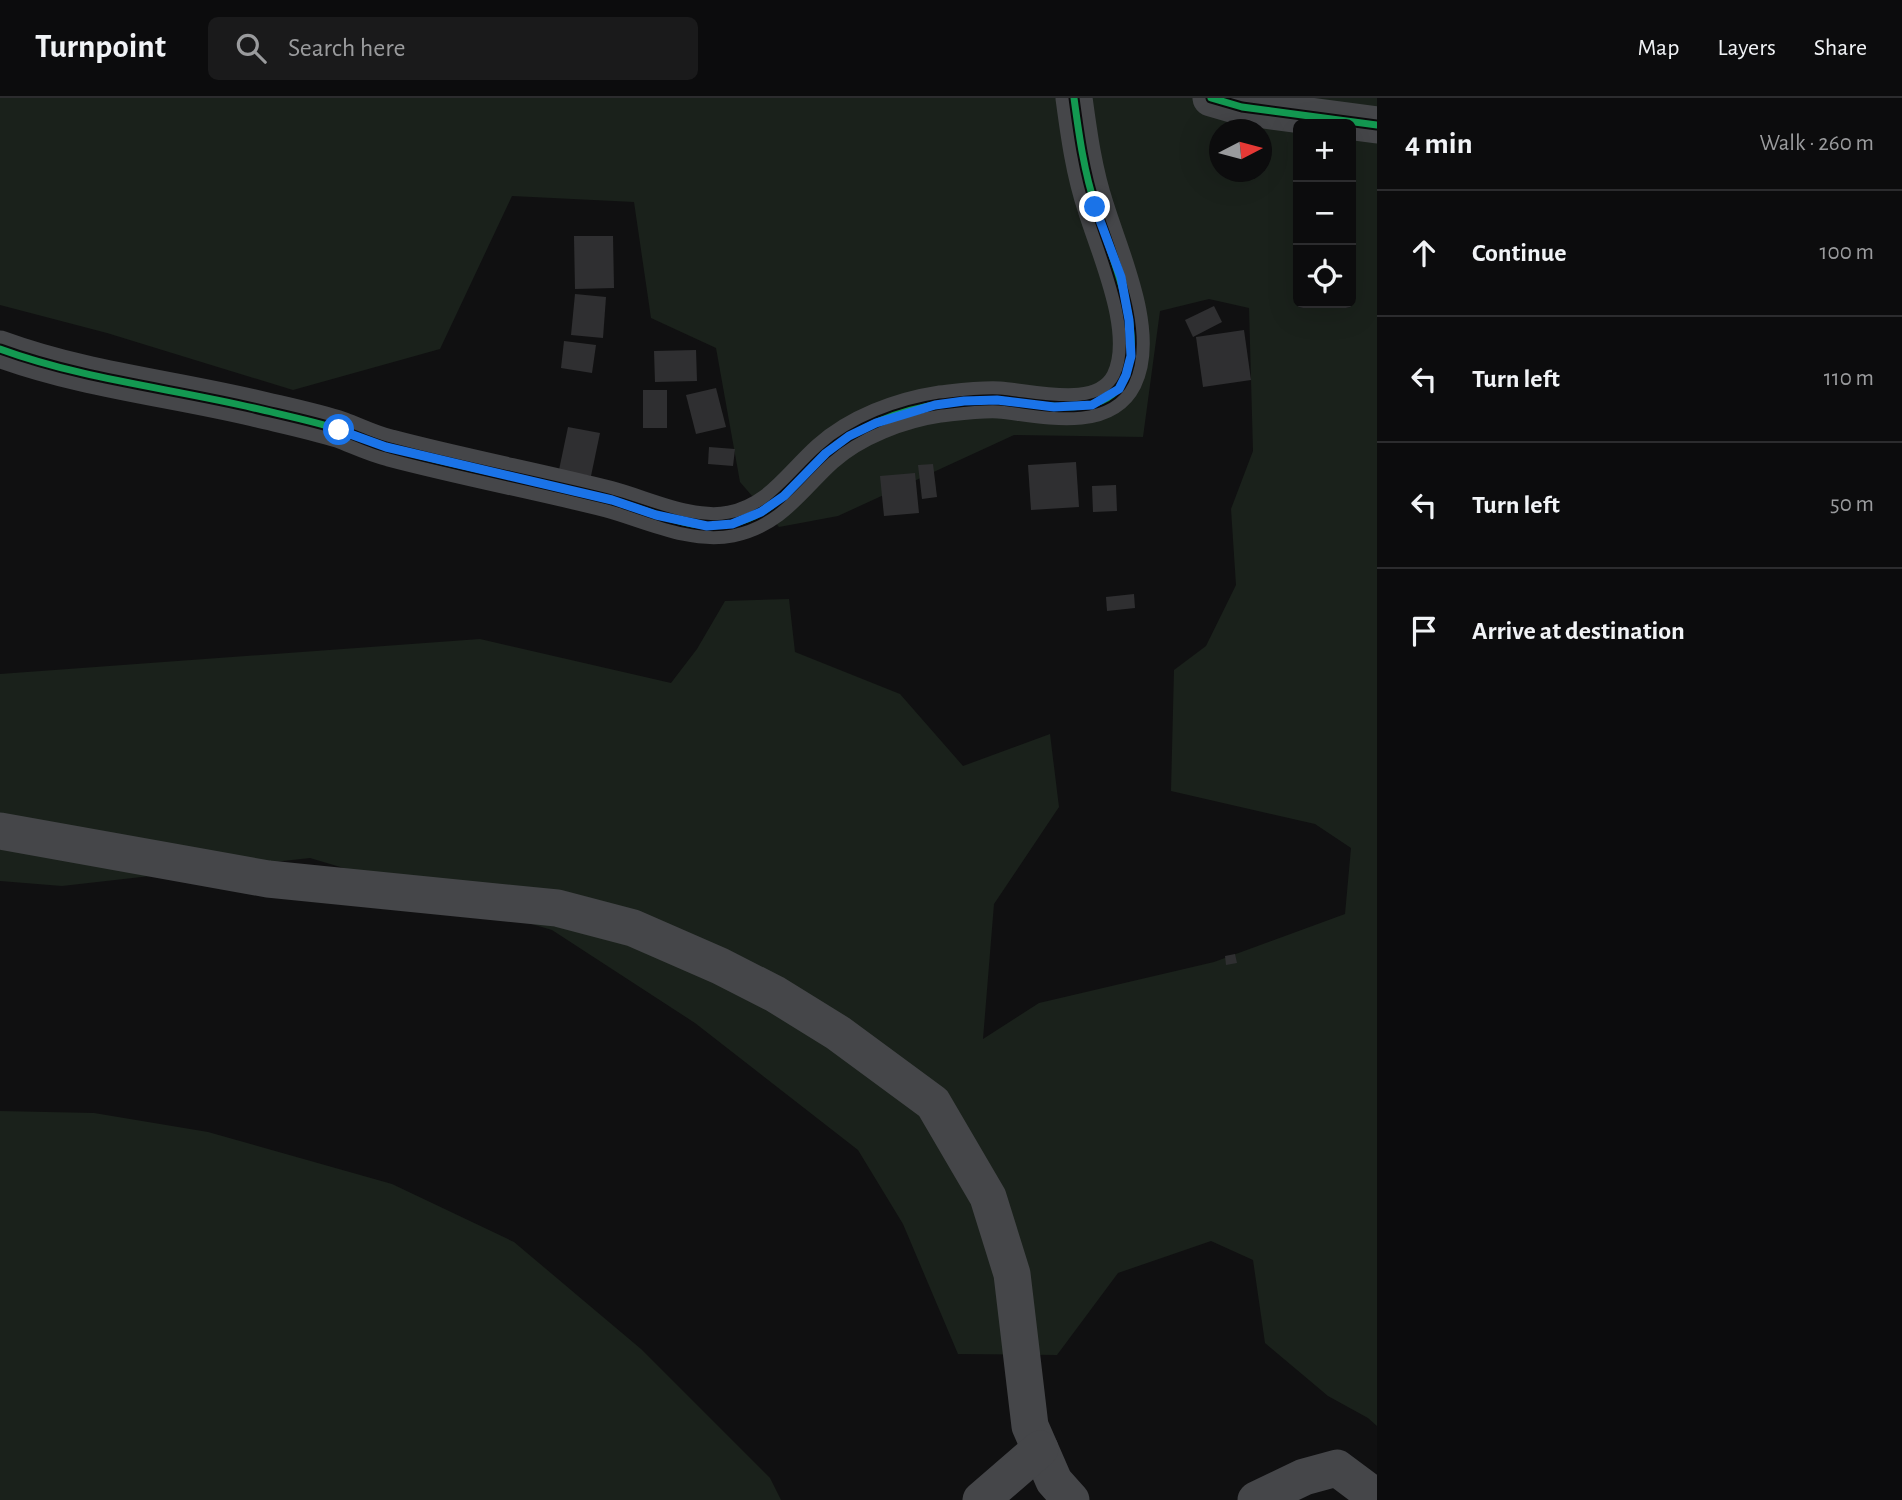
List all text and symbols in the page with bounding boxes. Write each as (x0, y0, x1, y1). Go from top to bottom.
search box (208, 17, 698, 80)
icon: search (232, 29, 270, 67)
text: Turnpoint (35, 31, 166, 64)
text: Search here (288, 35, 406, 61)
text: Map (1637, 36, 1679, 60)
text: Layers (1717, 36, 1776, 60)
text: Share (1814, 36, 1867, 60)
north arrow (1209, 119, 1272, 182)
map controls (1293, 119, 1356, 308)
button: + (1293, 119, 1356, 182)
text: 4 min (1405, 129, 1473, 159)
text: Walk · 260 m (1759, 132, 1874, 155)
button: − (1293, 182, 1356, 245)
route end (1079, 191, 1110, 222)
icon: ahead (1405, 234, 1443, 272)
text: Continue (1472, 240, 1567, 266)
text: 100 m (1820, 241, 1874, 264)
button: locate (1293, 245, 1356, 308)
icon: left (1405, 360, 1443, 398)
text: Turn left (1472, 366, 1560, 392)
text: 110 m (1824, 367, 1874, 390)
route start (323, 414, 354, 445)
icon: left (1405, 486, 1443, 524)
text: Turn left (1472, 492, 1560, 518)
text: 50 m (1830, 493, 1874, 516)
icon: arrive (1405, 612, 1443, 650)
text: Arrive at destination (1472, 618, 1685, 644)

